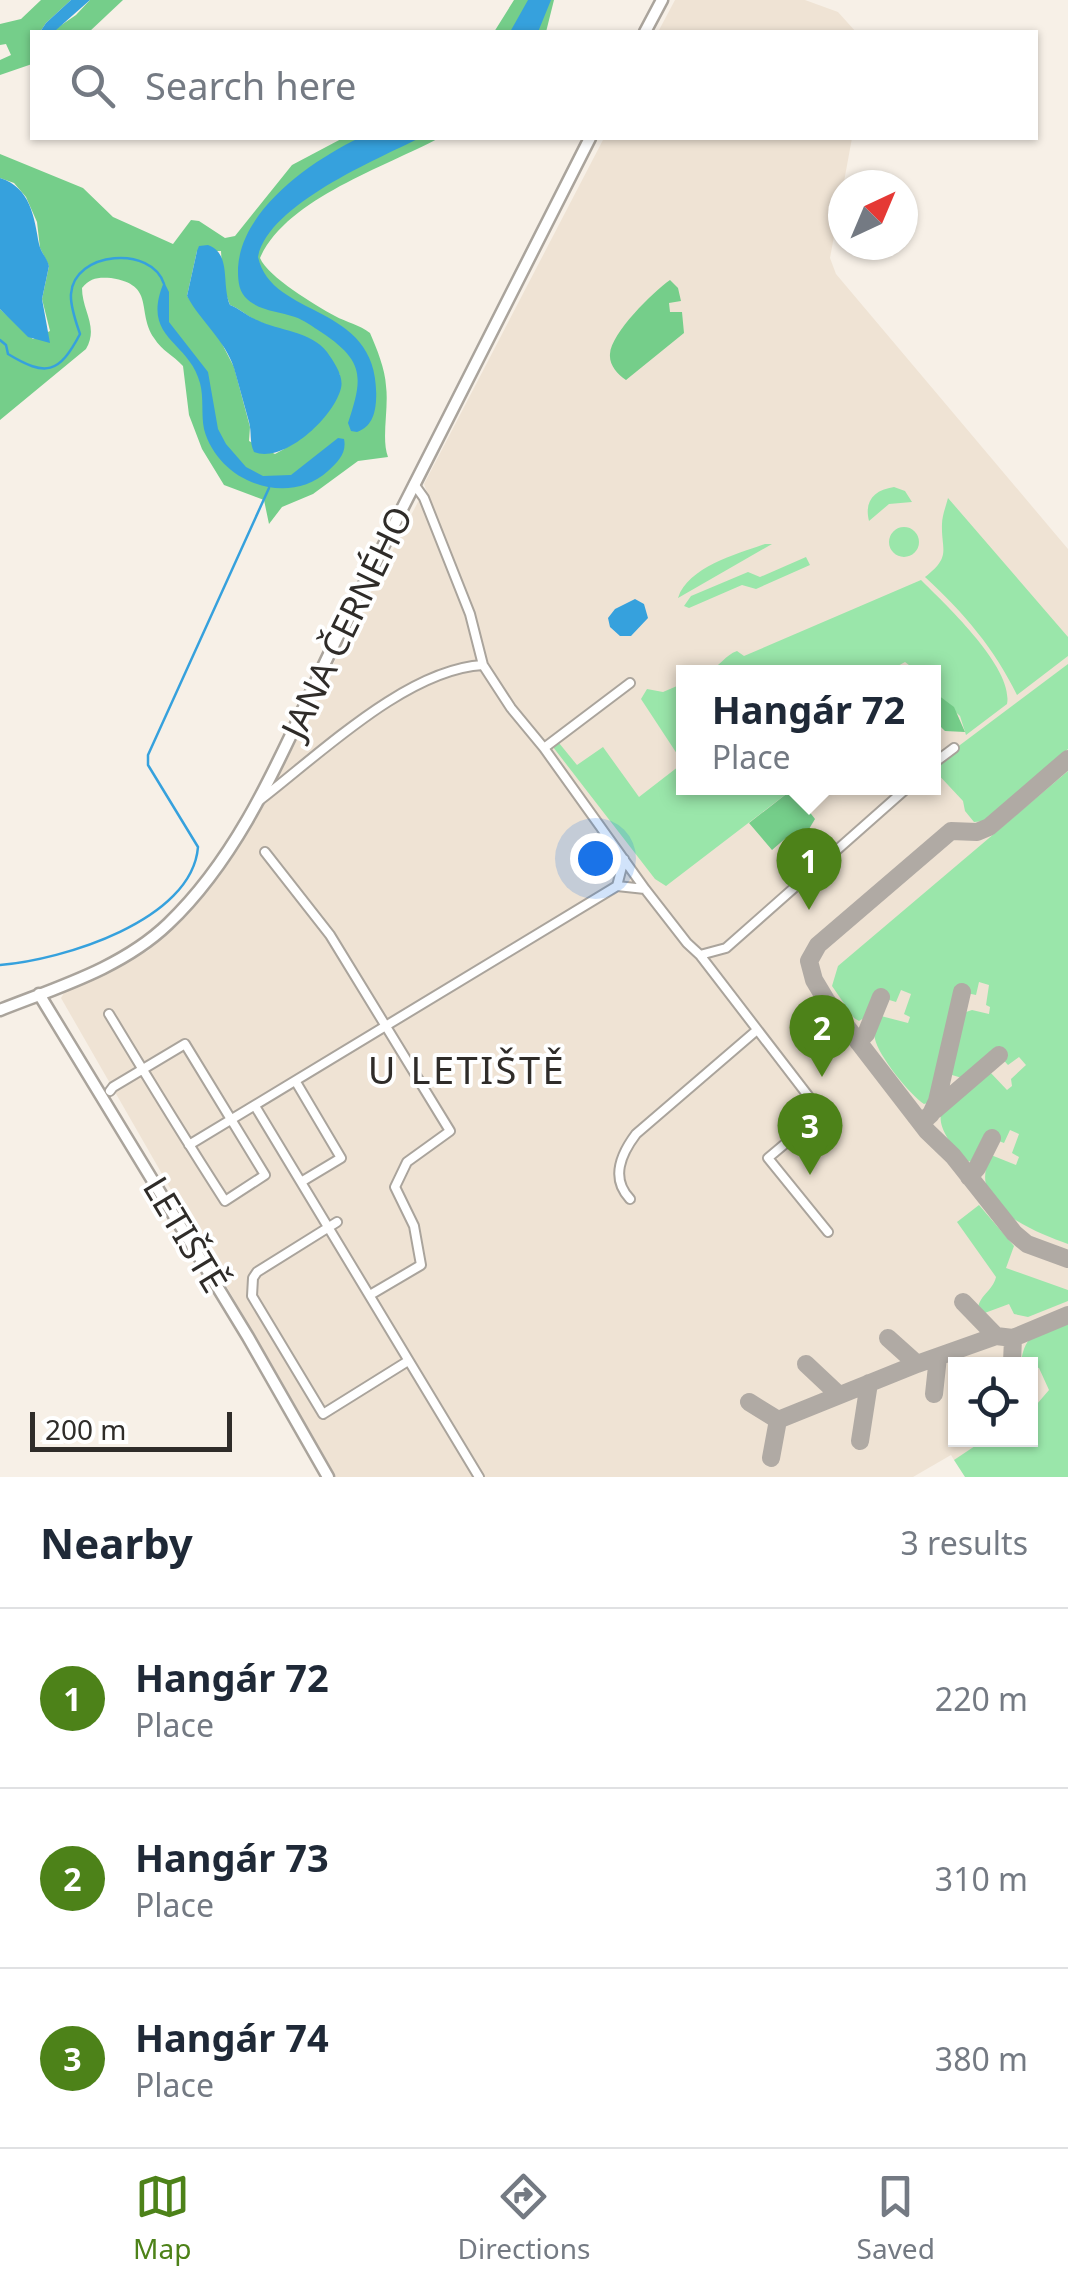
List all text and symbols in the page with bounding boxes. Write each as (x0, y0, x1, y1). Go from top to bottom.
search box (30, 30, 1038, 140)
icon: search (65, 58, 120, 113)
text: Search here (145, 59, 356, 111)
north arrow (828, 170, 918, 260)
street label: JANA ČERNÉHO (268, 498, 423, 749)
popup (676, 665, 941, 795)
text: Hangár 72 (712, 683, 905, 735)
text: Place (712, 735, 791, 778)
pin: 1 (776, 828, 842, 910)
your location (570, 833, 621, 884)
pin: 2 (790, 994, 854, 1077)
district label: U LETIŠTĚ (368, 1043, 566, 1095)
pin: 3 (778, 1092, 842, 1175)
street label: LETIŠTĚ (133, 1167, 239, 1301)
map controls (948, 1357, 1038, 1447)
button: locate (948, 1357, 1038, 1447)
scale bar (30, 1407, 232, 1452)
text: 200 m (45, 1410, 127, 1448)
text: Nearby (40, 1514, 193, 1571)
text: 3 results (901, 1521, 1028, 1564)
text: Hangár 72 (135, 1651, 329, 1703)
text: 1 (63, 1677, 82, 1720)
text: 220 m (935, 1677, 1028, 1720)
text: Place (135, 1703, 214, 1746)
text: Hangár 73 (135, 1831, 329, 1883)
text: 2 (63, 1857, 82, 1900)
text: 310 m (935, 1857, 1028, 1900)
text: Place (135, 1883, 214, 1926)
text: Hangár 74 (135, 2011, 329, 2063)
text: 3 (63, 2037, 82, 2080)
text: 380 m (935, 2037, 1028, 2080)
text: Place (135, 2063, 214, 2106)
tab: Map (133, 2169, 191, 2267)
tab: Directions (458, 2169, 590, 2267)
tab: Saved (857, 2169, 935, 2267)

